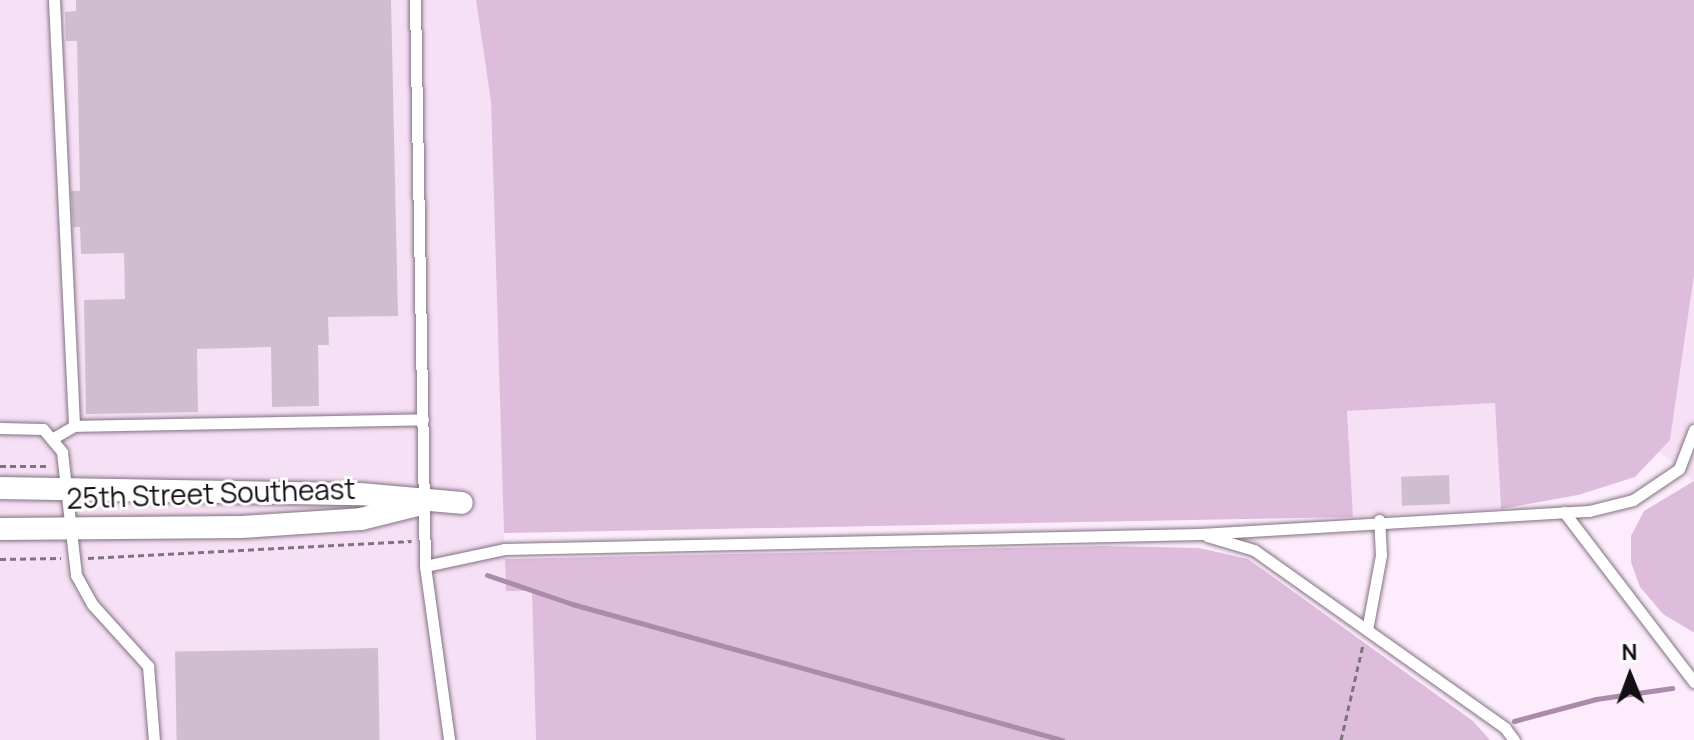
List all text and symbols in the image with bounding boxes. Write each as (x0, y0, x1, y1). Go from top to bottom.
street label: 25th Street Southeast (66, 471, 356, 515)
north arrow (1590, 636, 1670, 716)
text: N (1621, 637, 1638, 667)

